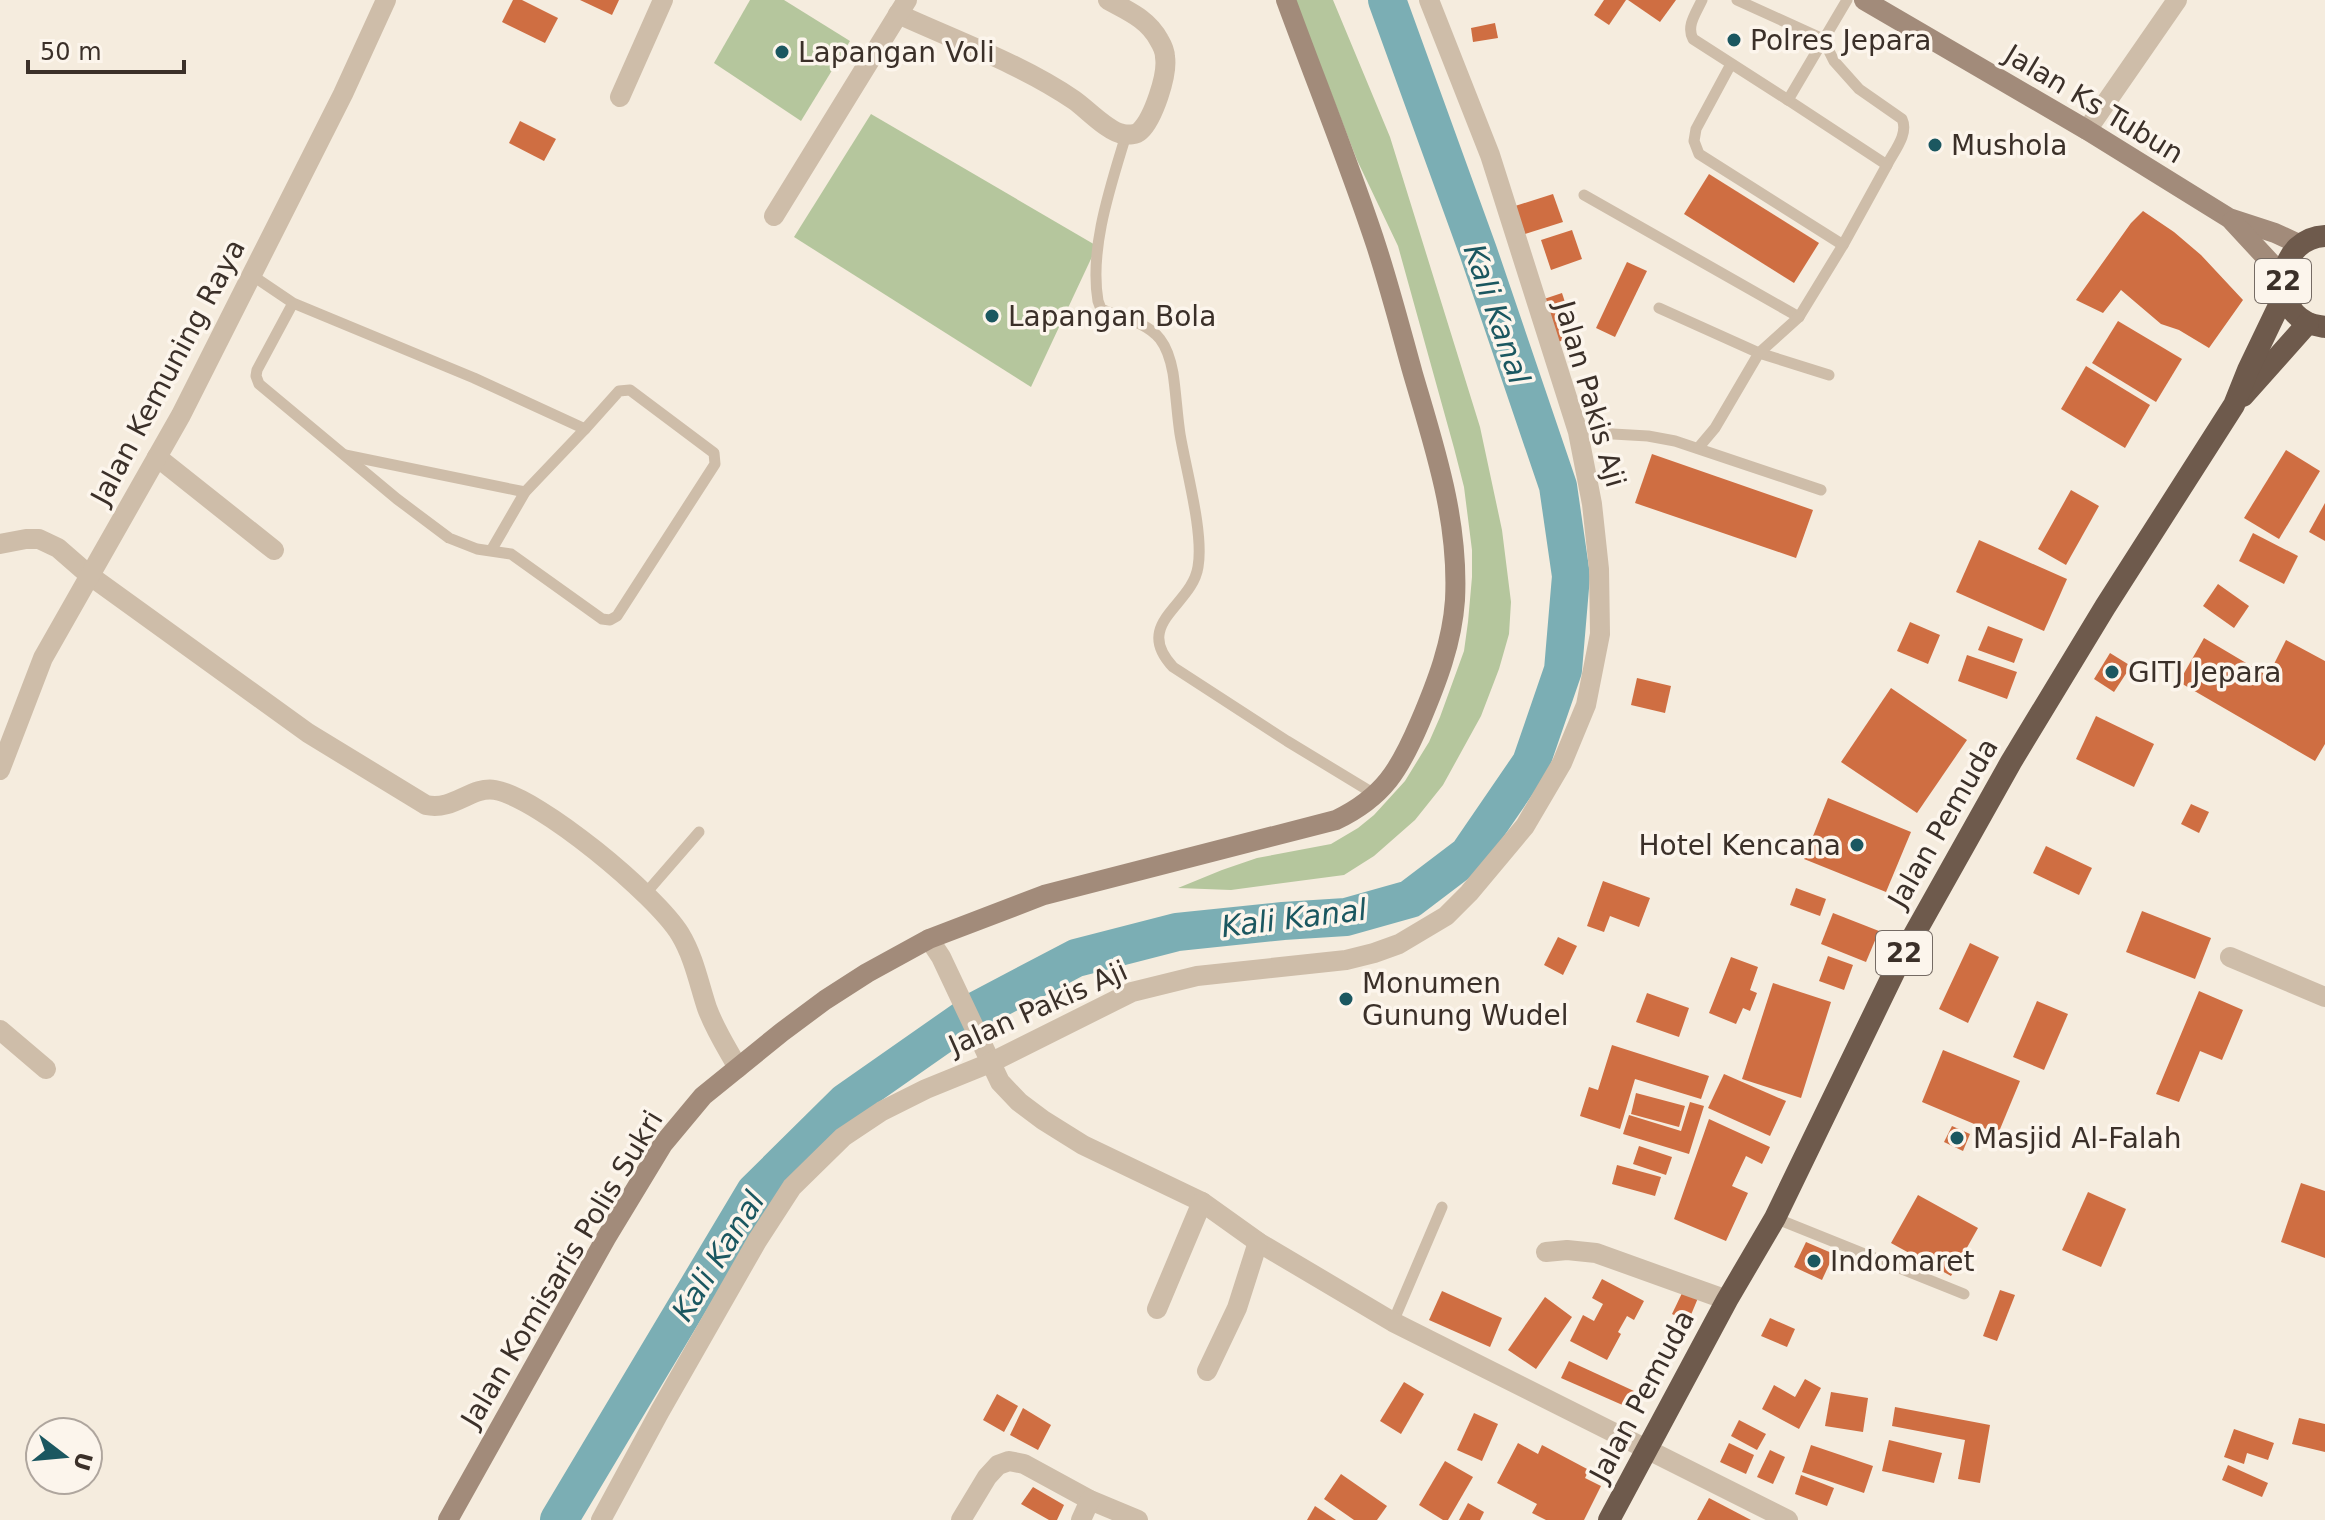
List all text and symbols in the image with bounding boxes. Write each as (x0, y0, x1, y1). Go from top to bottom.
scale bar (28, 24, 184, 74)
place label: Polres Jepara (1750, 24, 1932, 57)
marker: Polres Jepara (1725, 31, 1743, 49)
place label: Lapangan Voli (798, 36, 995, 69)
street label: Jalan Ks Tubun (1997, 37, 2189, 170)
text: 50 m (40, 38, 102, 66)
marker: Lapangan Voli (773, 43, 791, 61)
place label: Mushola (1951, 129, 2067, 162)
marker: Mushola (1926, 136, 1944, 154)
street label: Jalan Kemuning Raya (83, 234, 252, 512)
water label: Kali Kanal (1457, 239, 1538, 389)
road number: 22 (2255, 259, 2311, 303)
street label: Jalan Pakis Aji (1547, 295, 1632, 491)
place label: Lapangan Bola (1008, 300, 1216, 333)
marker: Lapangan Bola (983, 307, 1001, 325)
place label: GITJ Jepara (2128, 656, 2281, 689)
marker: GITJ Jepara (2103, 663, 2121, 681)
street label: Jalan Pemuda (1880, 732, 2005, 915)
place label: Hotel Kencana (1639, 829, 1841, 862)
marker: Hotel Kencana (1848, 836, 1866, 854)
water label: Kali Kanal (1219, 892, 1369, 944)
road number: 22 (1876, 931, 1932, 975)
street label: Jalan Pakis Aji (942, 954, 1132, 1063)
place label: Monumen Gunung Wudel (1362, 967, 1569, 1032)
marker: Monumen Gunung Wudel (1337, 990, 1355, 1008)
street label: Jalan Komisaris Polis Sukri (453, 1105, 670, 1435)
place label: Masjid Al-Falah (1973, 1122, 2182, 1155)
marker: Masjid Al-Falah (1948, 1129, 1966, 1147)
water label: Kali Kanal (664, 1184, 772, 1327)
place label: Indomaret (1830, 1245, 1974, 1278)
marker: Indomaret (1805, 1252, 1823, 1270)
street label: Jalan Pemuda (1582, 1304, 1701, 1489)
north arrow (24, 1416, 104, 1496)
text: U (68, 1449, 97, 1473)

